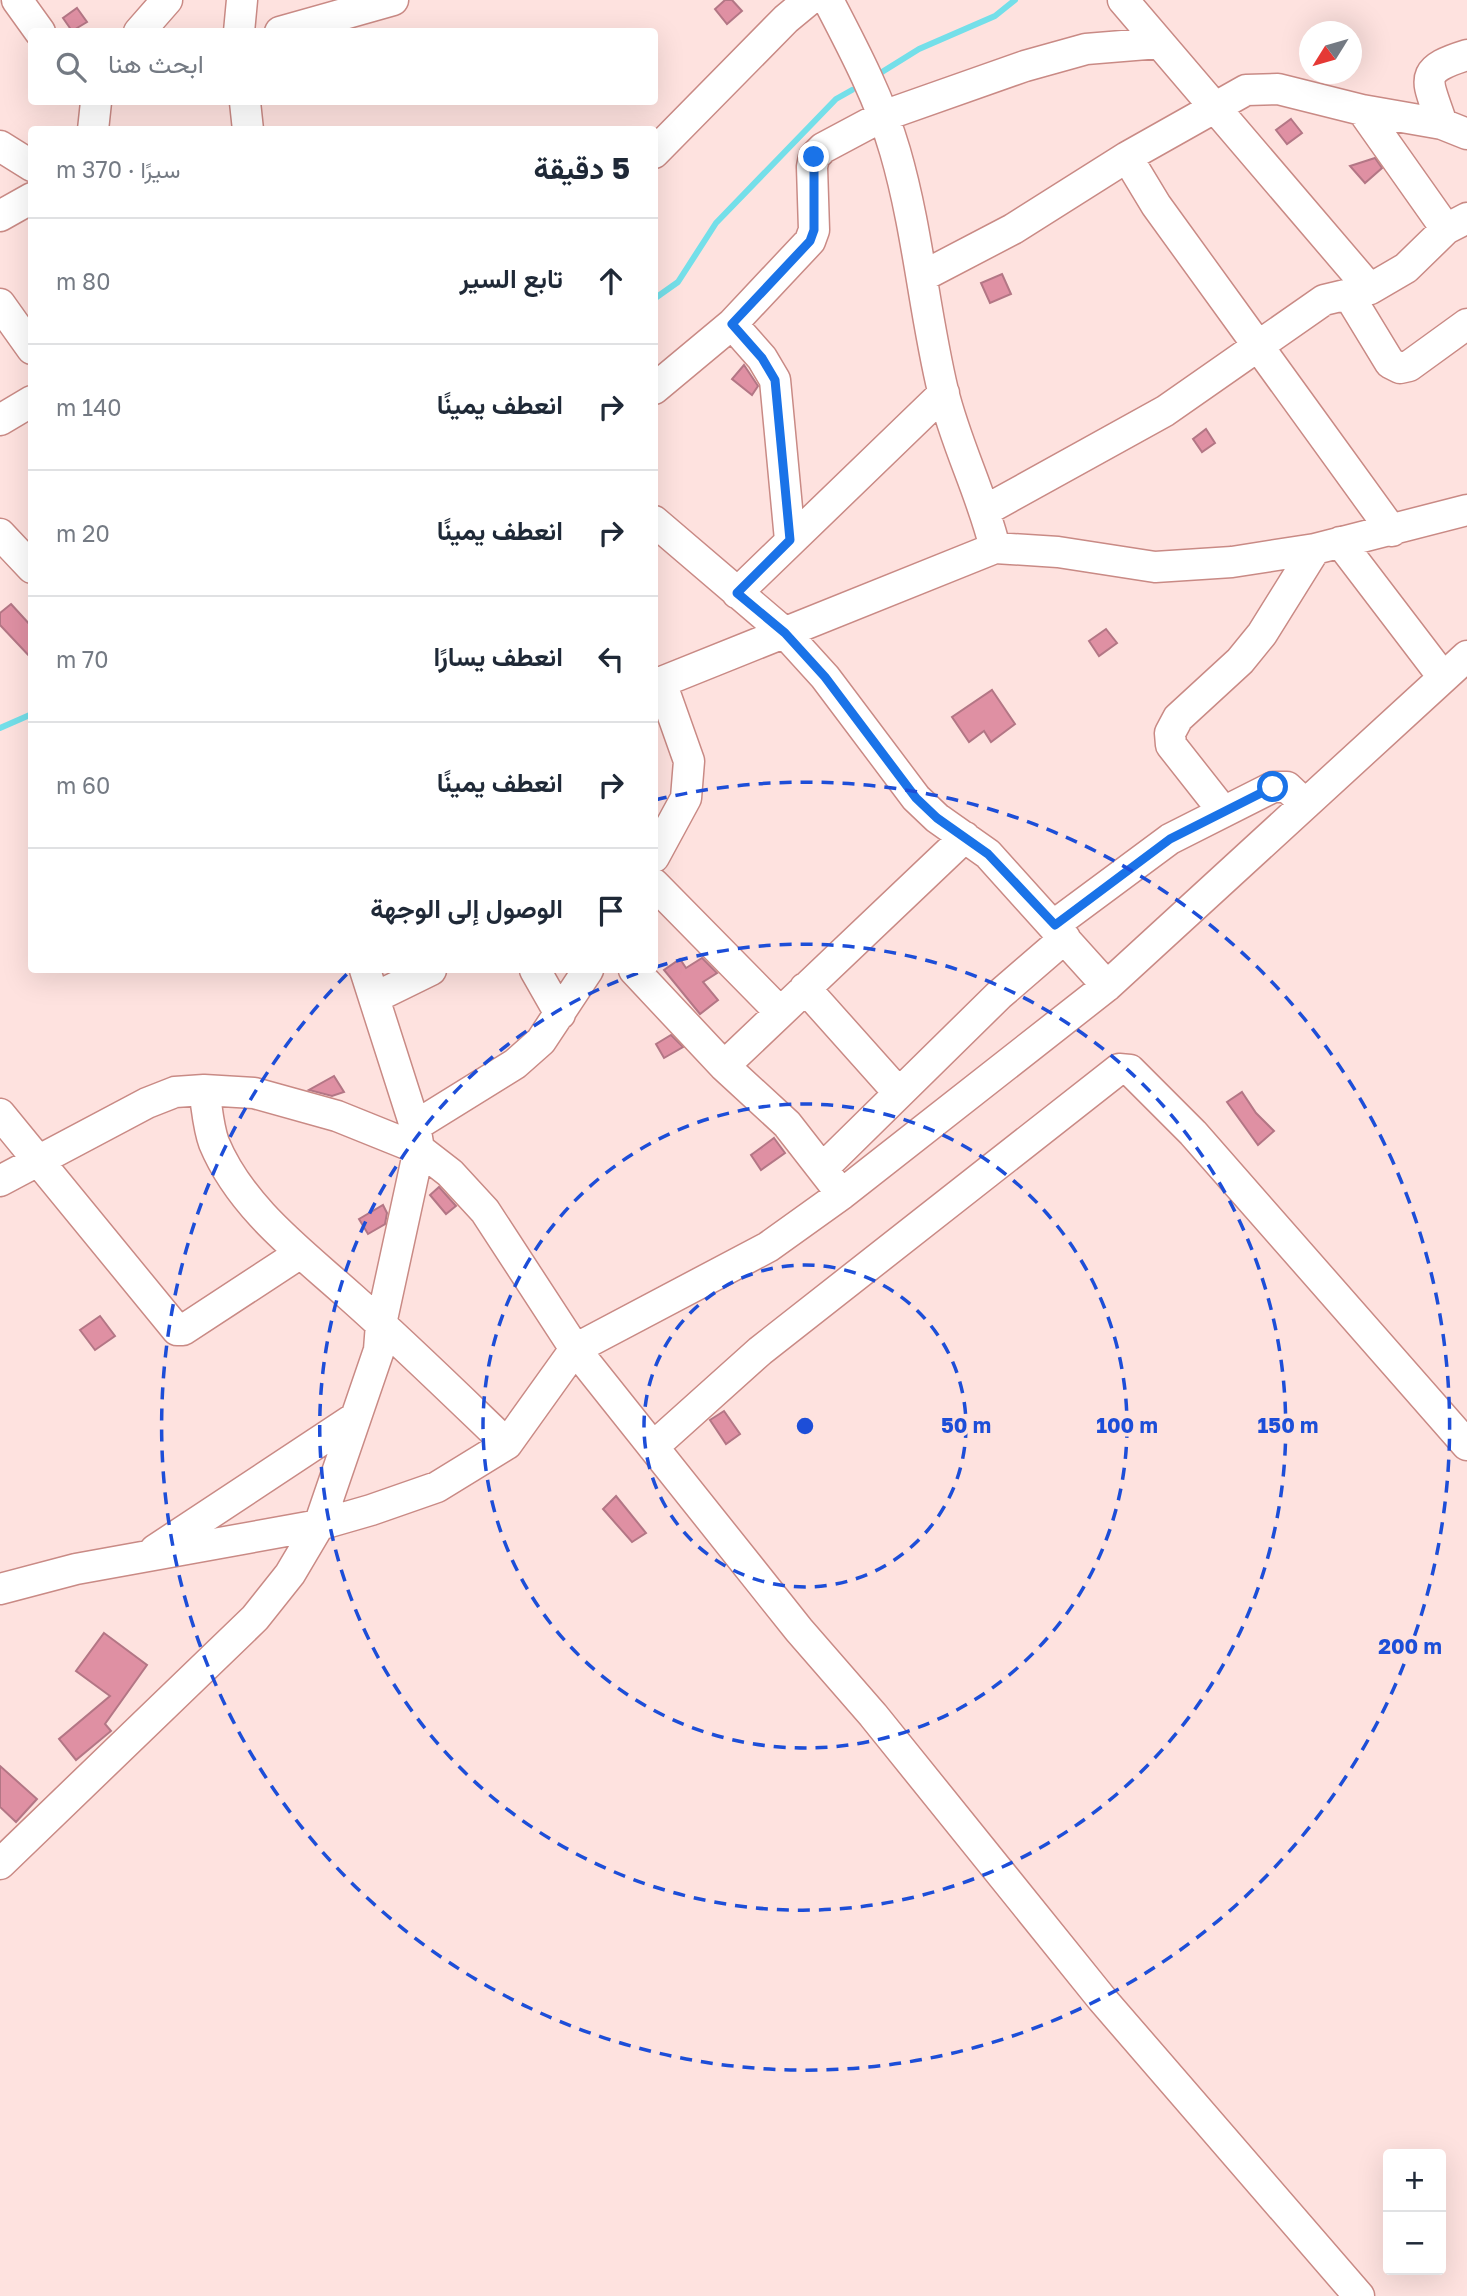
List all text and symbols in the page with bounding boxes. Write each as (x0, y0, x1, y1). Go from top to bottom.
north arrow (1299, 21, 1362, 84)
search box (28, 28, 658, 105)
icon: search (52, 48, 90, 86)
text: ابحث هنا (108, 48, 204, 79)
route end (798, 141, 829, 172)
text: 5 دقيقة (533, 150, 630, 186)
text: سيرًا · 370 m (56, 155, 180, 183)
icon: ahead (592, 262, 630, 300)
text: تابع السير (460, 263, 563, 294)
text: 80 m (56, 267, 110, 295)
icon: right (592, 388, 630, 426)
text: انعطف يمينًا (437, 389, 563, 420)
text: 140 m (56, 393, 122, 421)
icon: right (592, 514, 630, 552)
text: انعطف يمينًا (437, 515, 563, 546)
text: 20 m (56, 519, 110, 547)
icon: left (592, 640, 630, 678)
text: انعطف يسارًا (433, 641, 563, 672)
text: 70 m (56, 645, 109, 673)
icon: right (592, 766, 630, 804)
text: انعطف يمينًا (437, 767, 563, 798)
text: 60 m (56, 771, 110, 799)
route start (1257, 771, 1288, 802)
icon: arrive (592, 892, 630, 930)
text: الوصول إلى الوجهة (370, 893, 563, 924)
text: 50 m (941, 1412, 991, 1438)
text: 100 m (1096, 1412, 1158, 1438)
text: 150 m (1258, 1412, 1318, 1438)
centre of rings (793, 1414, 817, 1438)
text: 200 m (1378, 1633, 1442, 1659)
map controls (1383, 2149, 1446, 2275)
button: + (1383, 2149, 1446, 2212)
button: − (1383, 2212, 1446, 2275)

